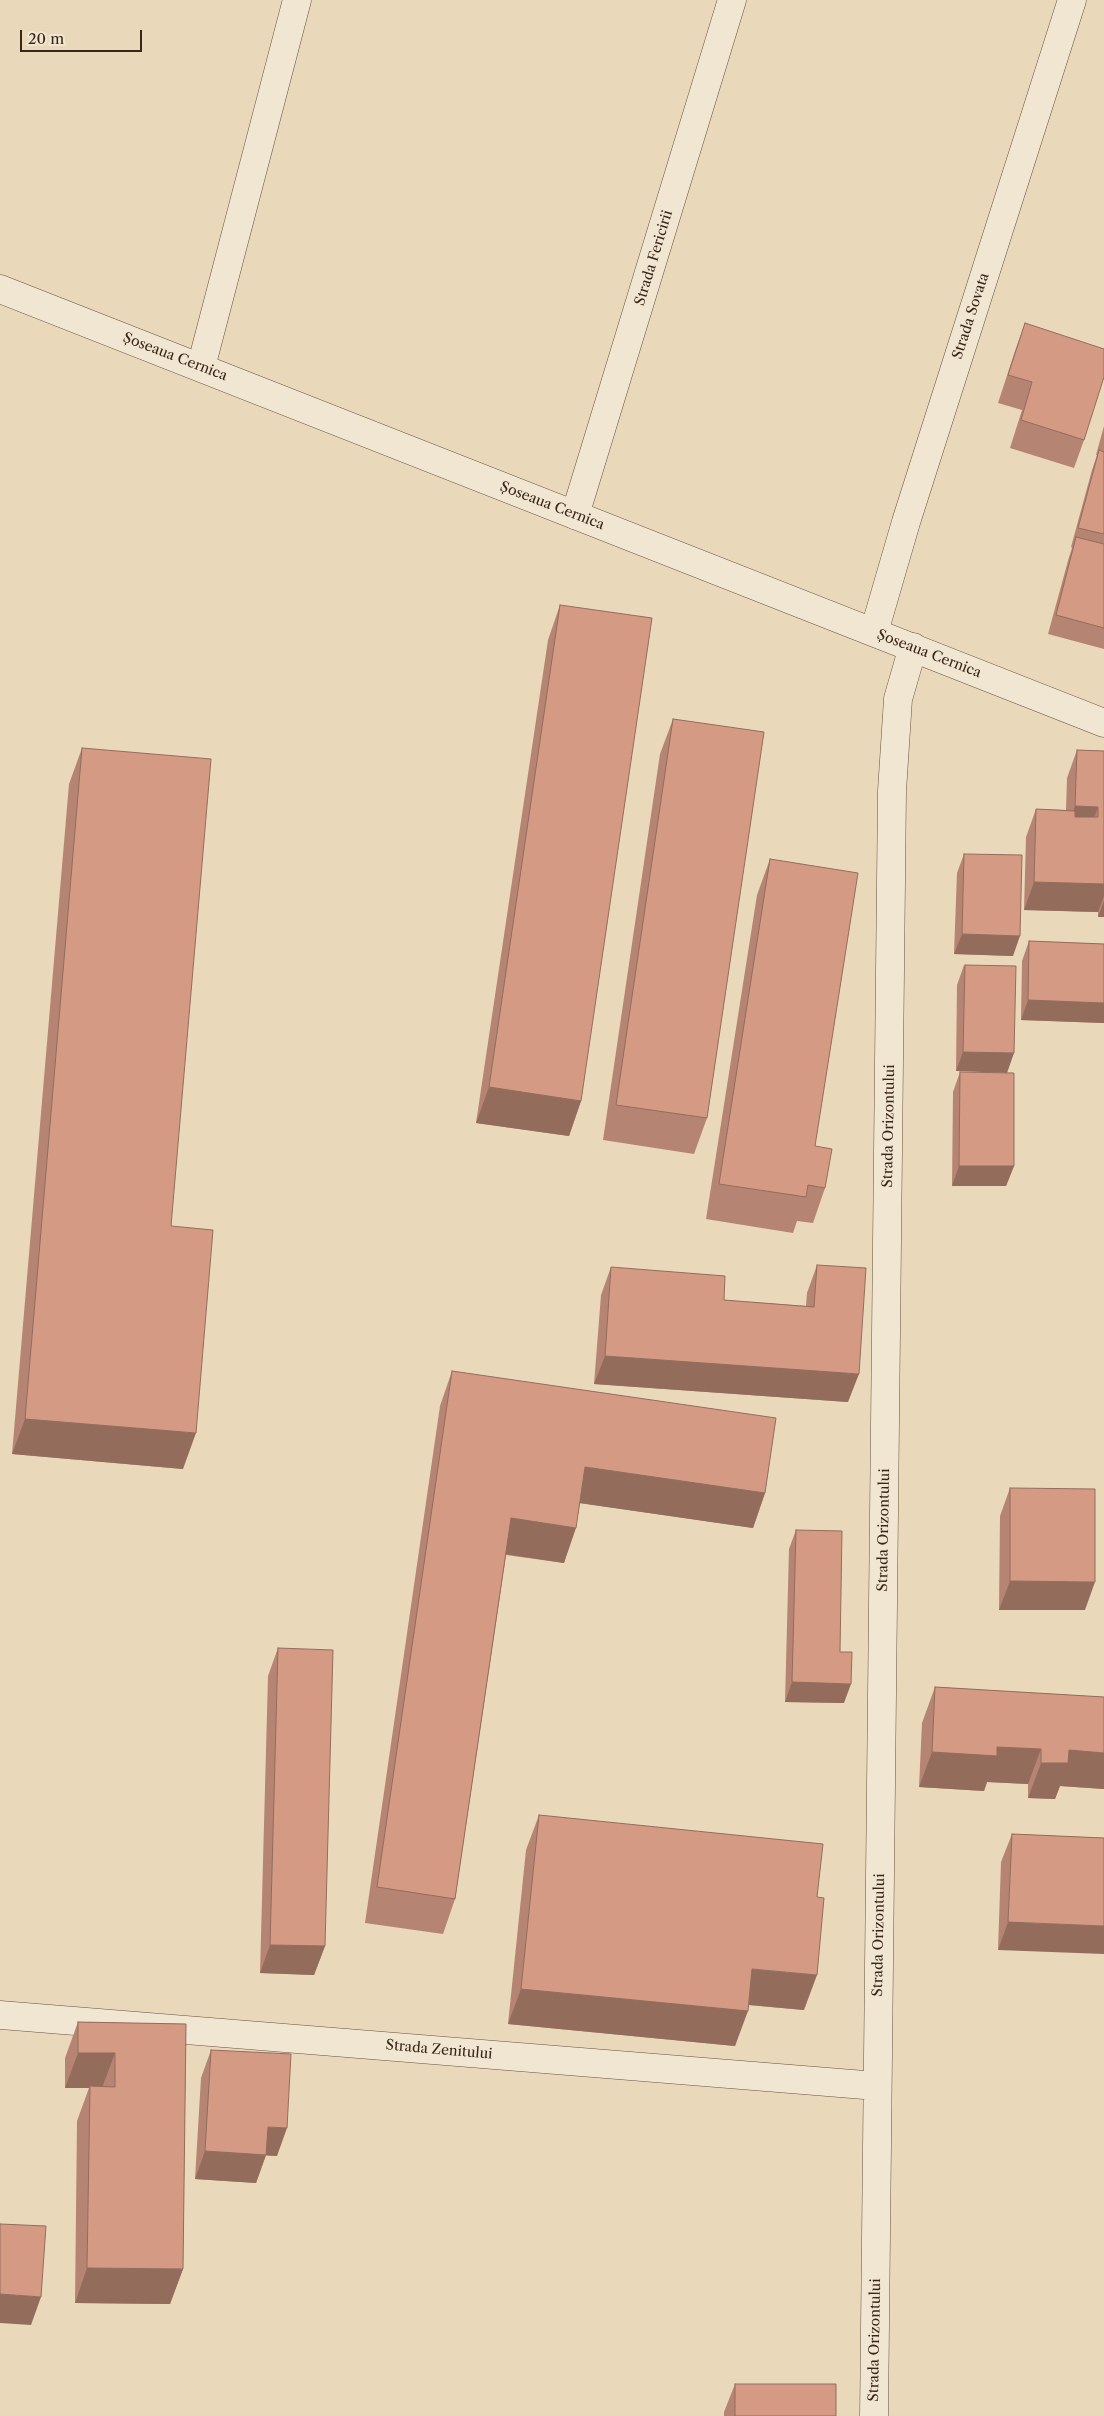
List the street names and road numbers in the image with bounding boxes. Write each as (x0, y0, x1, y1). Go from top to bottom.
street label: Strada Fericirii (632, 208, 676, 308)
street label: Strada Sovata (949, 271, 993, 361)
street label: Șoseaua Cernica (120, 329, 230, 385)
street label: Șoseaua Cernica (497, 478, 607, 534)
street label: Șoseaua Cernica (874, 626, 984, 682)
street label: Strada Orizontului (880, 1064, 898, 1188)
street label: Strada Orizontului (875, 1468, 893, 1592)
street label: Strada Orizontului (870, 1873, 888, 1997)
street label: Strada Zenitului (385, 2037, 493, 2063)
street label: Strada Orizontului (866, 2278, 884, 2402)

